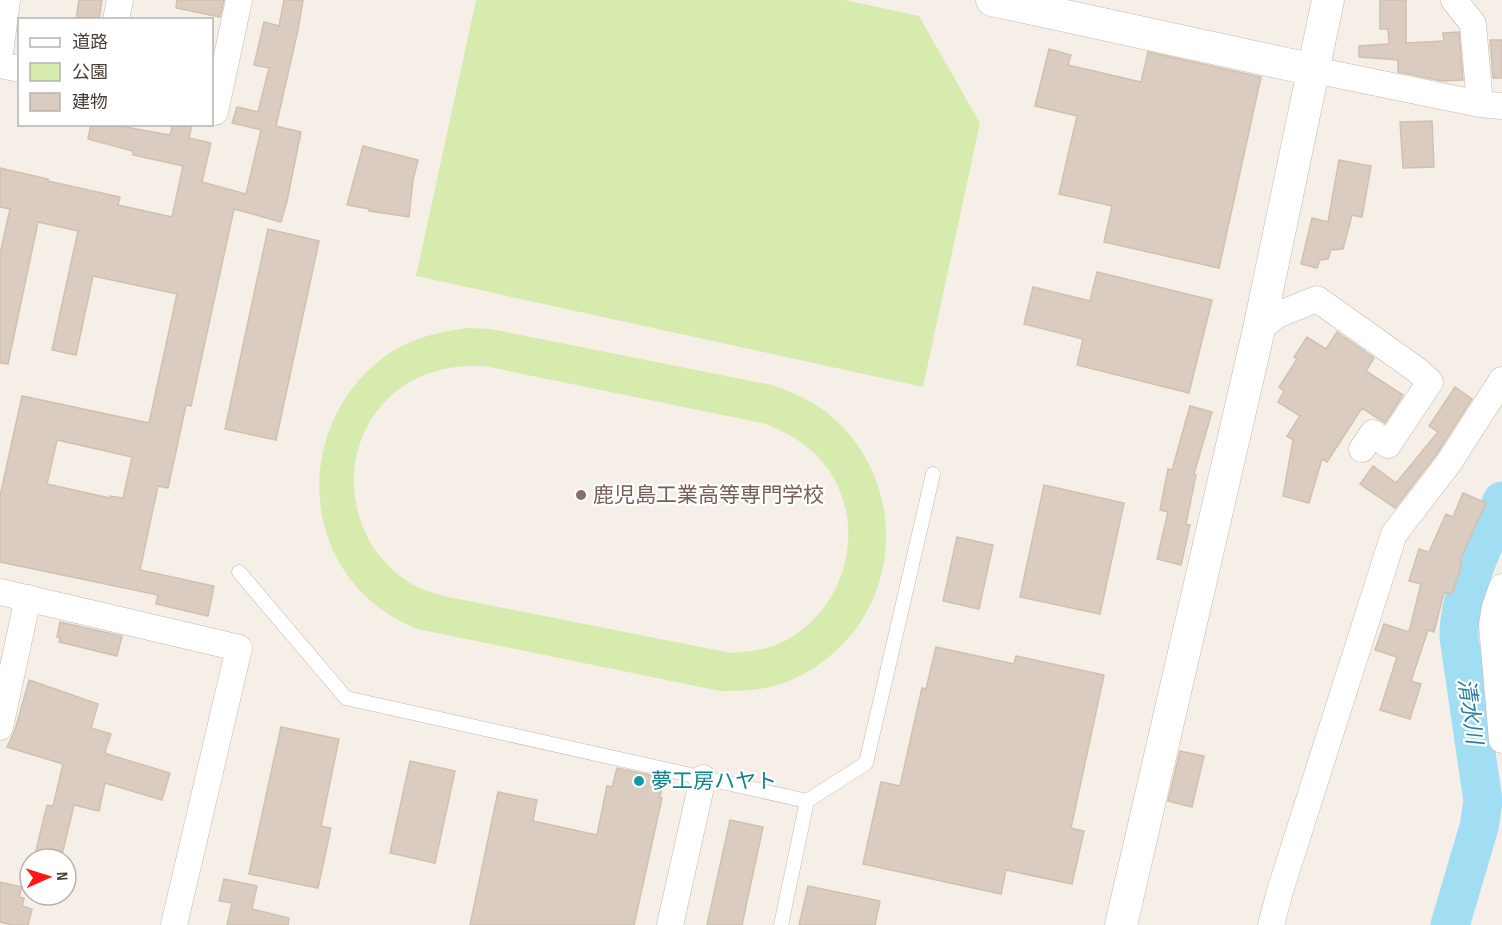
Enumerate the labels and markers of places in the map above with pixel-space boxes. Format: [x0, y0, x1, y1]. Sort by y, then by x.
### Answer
place label: 鹿児島工業高等専門学校 [593, 483, 824, 508]
marker: 鹿児島工業高等専門学校 [574, 488, 588, 502]
place label: 夢工房ハヤト [651, 769, 777, 794]
marker: 夢工房ハヤト [632, 774, 646, 788]

